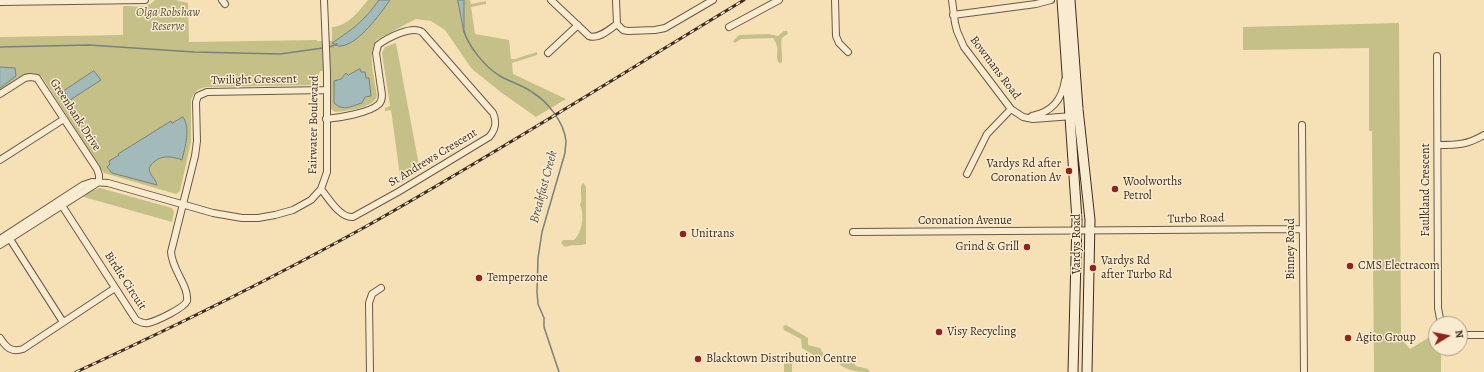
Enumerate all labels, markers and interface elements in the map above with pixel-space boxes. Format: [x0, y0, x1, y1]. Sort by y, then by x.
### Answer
park label: Olga Robshaw Reserve [136, 6, 200, 34]
street label: Bowmans Road [966, 33, 1024, 103]
street label: Twilight Crescent [211, 72, 297, 88]
street label: Fairwater Boulevard [306, 75, 322, 175]
street label: Greenbank Drive [46, 76, 104, 154]
street label: St Andrews Crescent [386, 126, 480, 190]
street label: Faulkland Crescent [1419, 143, 1433, 237]
water label: Breakfast Creek [527, 149, 561, 225]
place label: Vardys Rd after Coronation Av [986, 157, 1061, 185]
marker: Vardys Rd after Coronation Av [1064, 166, 1074, 176]
place label: Woolworths Petrol [1123, 175, 1182, 203]
marker: Woolworths Petrol [1110, 184, 1120, 194]
street label: Turbo Road [1168, 211, 1224, 227]
street label: Coronation Avenue [918, 214, 1012, 228]
street label: Vardys Road [1070, 214, 1084, 274]
street label: Binney Road [1284, 218, 1298, 280]
place label: Unitrans [691, 227, 734, 241]
marker: Unitrans [678, 229, 688, 239]
place label: Grind & Grill [955, 240, 1019, 254]
marker: Grind & Grill [1022, 242, 1032, 252]
street label: Birdie Circuit [101, 249, 149, 313]
place label: Vardys Rd after Turbo Rd [1101, 254, 1172, 282]
place label: CMS Electracom [1358, 259, 1440, 273]
marker: CMS Electracom [1345, 261, 1355, 271]
marker: Vardys Rd after Turbo Rd [1088, 263, 1098, 273]
place label: Temperzone [487, 271, 548, 285]
marker: Temperzone [474, 273, 484, 283]
north arrow [1428, 316, 1468, 356]
place label: Visy Recycling [947, 325, 1016, 339]
marker: Visy Recycling [934, 327, 944, 337]
text: N [1451, 329, 1467, 339]
place label: Agito Group [1356, 331, 1416, 345]
marker: Agito Group [1343, 333, 1353, 343]
place label: Blacktown Distribution Centre [706, 352, 856, 366]
marker: Blacktown Distribution Centre [693, 354, 703, 364]

